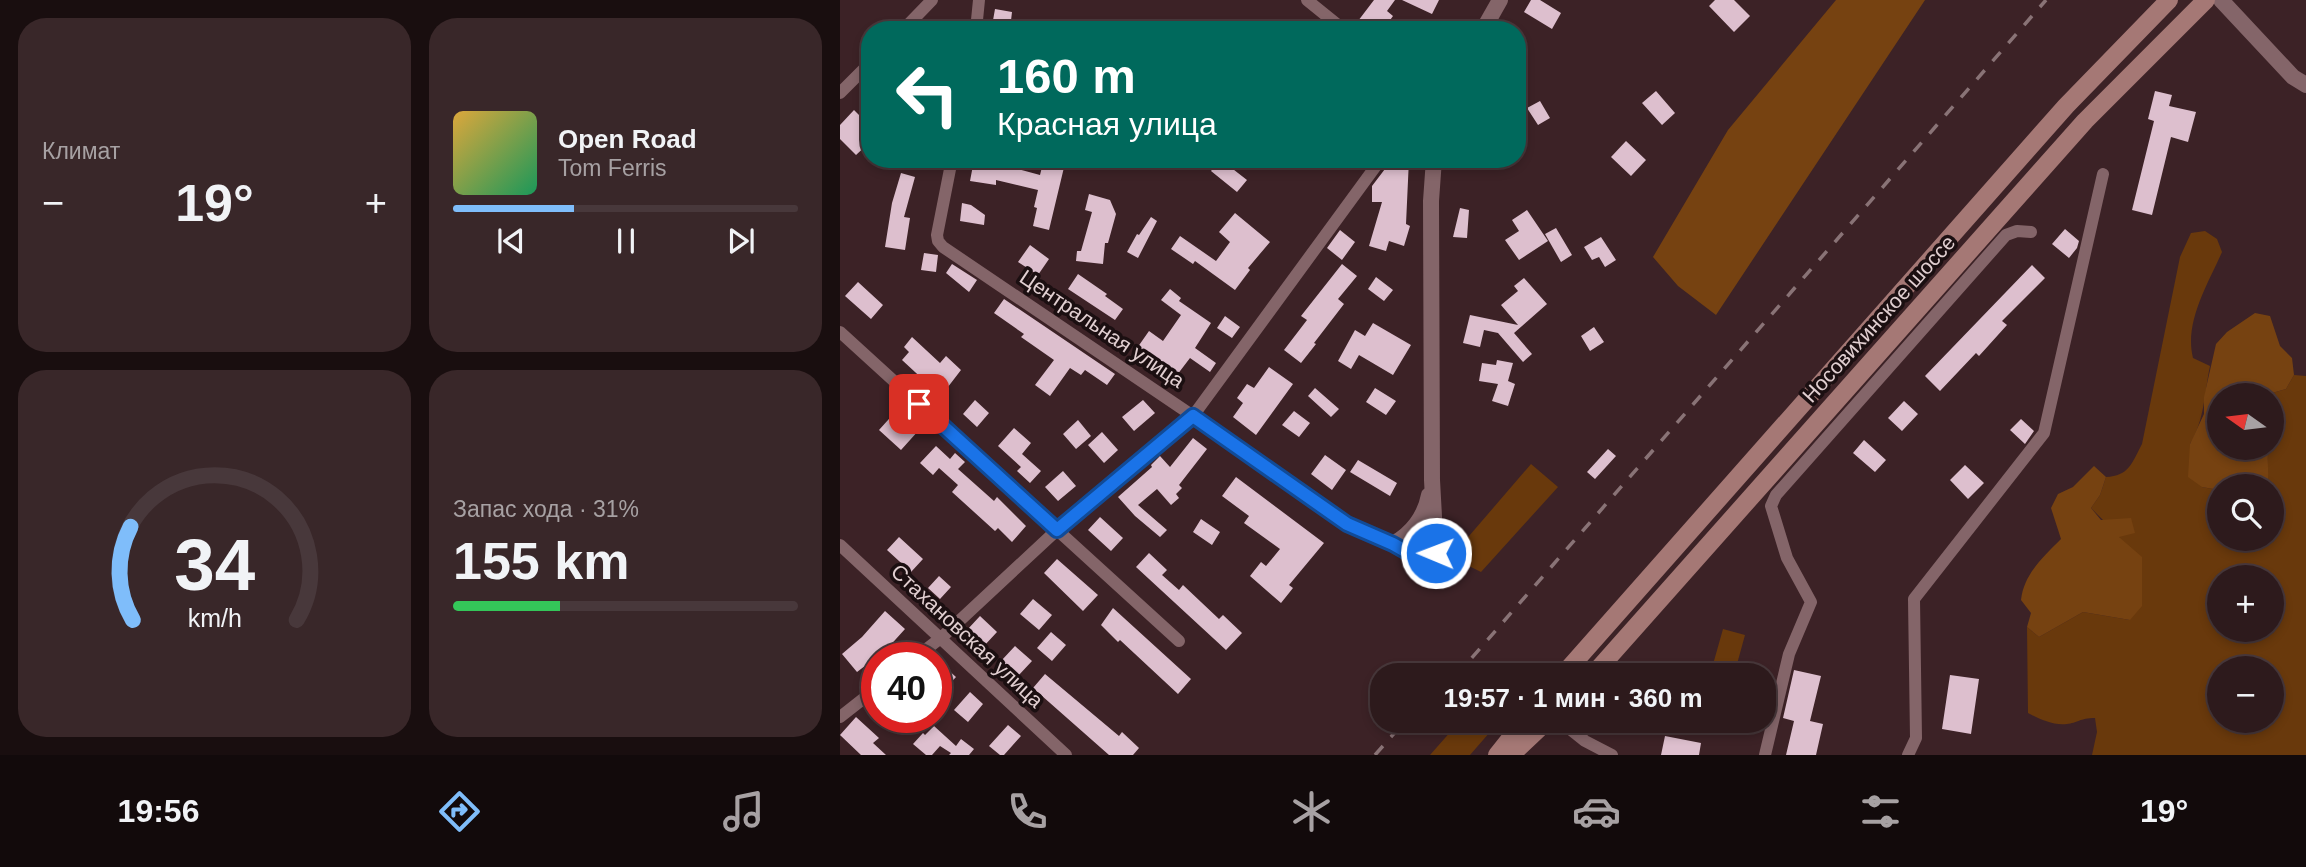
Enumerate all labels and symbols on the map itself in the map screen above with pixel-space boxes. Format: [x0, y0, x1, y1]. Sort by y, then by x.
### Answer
street label: Носовихинское шоссе [1798, 231, 1960, 407]
street label: Центральная улица [1016, 265, 1189, 392]
pin [889, 374, 949, 434]
north arrow [2207, 383, 2284, 460]
position arrow [1399, 516, 1473, 590]
street label: Стахановская улица [887, 559, 1048, 712]
speed limit sign: 40 [861, 642, 952, 733]

